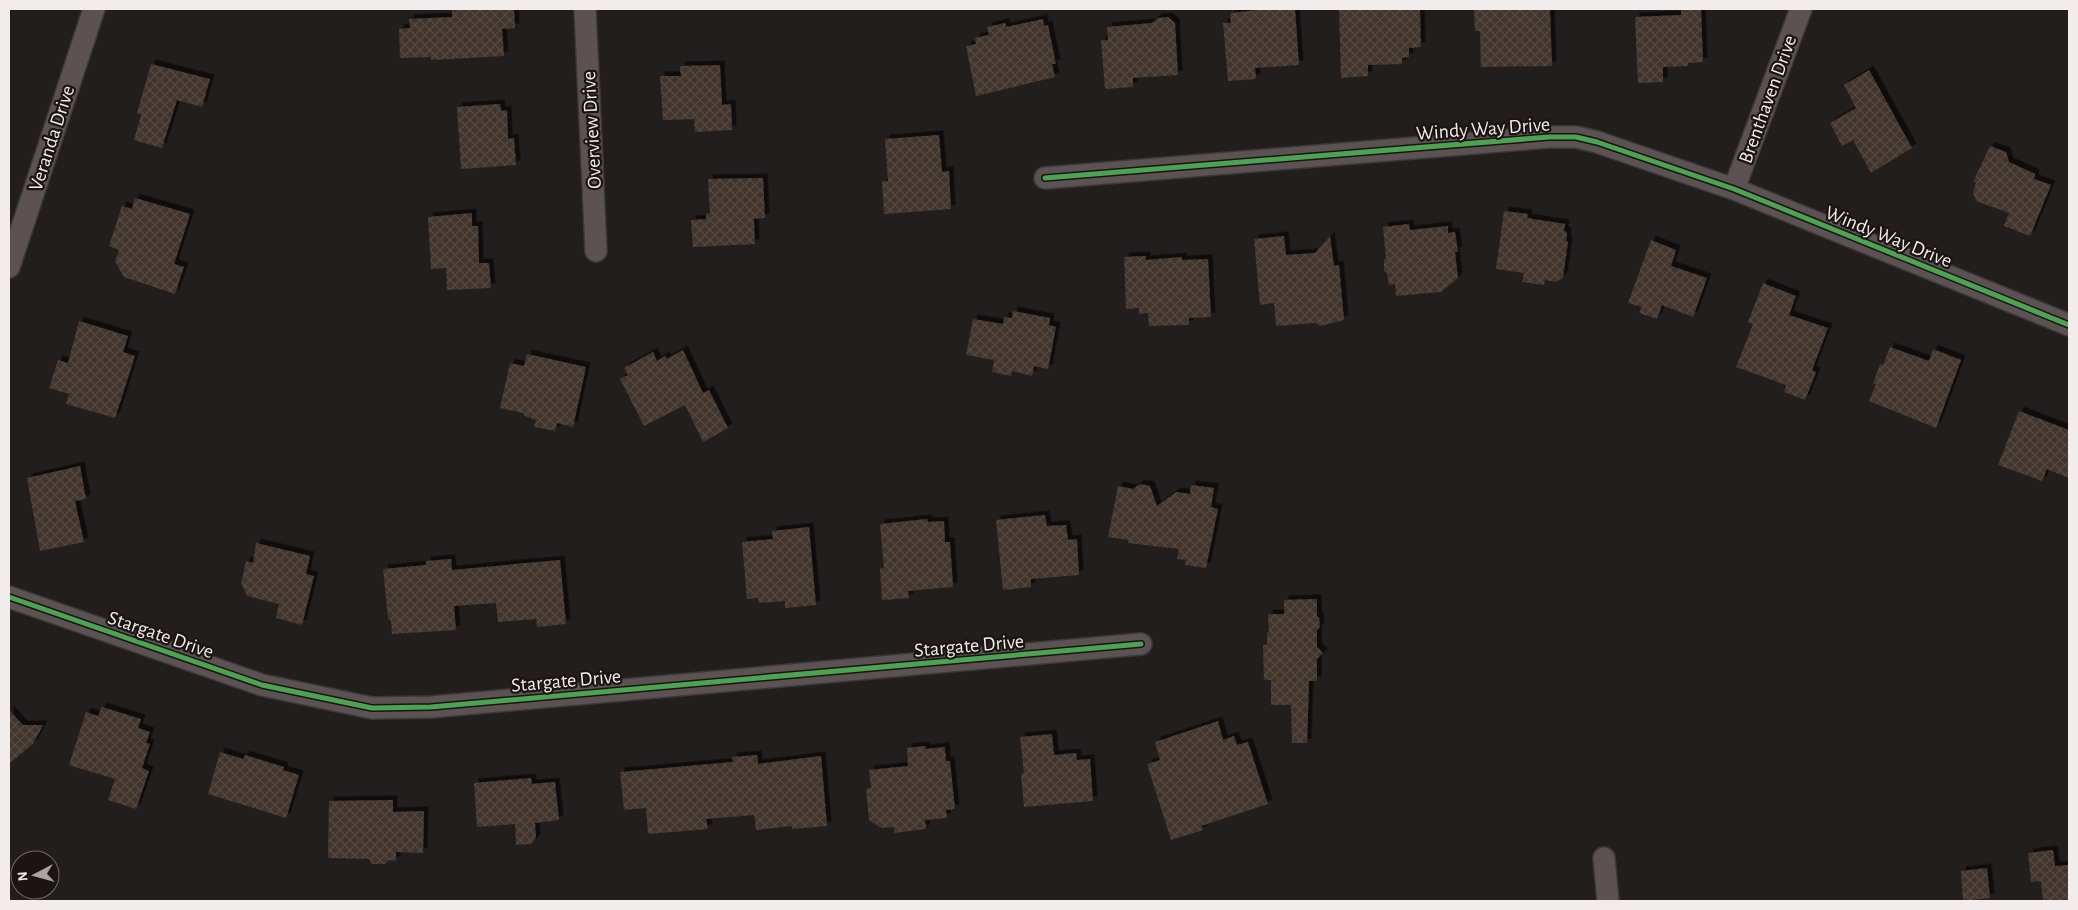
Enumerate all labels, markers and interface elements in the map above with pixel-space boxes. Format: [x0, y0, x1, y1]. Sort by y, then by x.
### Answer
street label: Brenthaven Drive [1735, 33, 1800, 166]
street label: Overview Drive [579, 71, 605, 189]
street label: Veranda Drive [25, 83, 78, 194]
street label: Windy Way Drive [1415, 114, 1551, 144]
street label: Windy Way Drive [1823, 202, 1955, 271]
street label: Stargate Drive [105, 608, 216, 662]
street label: Stargate Drive [913, 631, 1025, 661]
street label: Stargate Drive [510, 666, 622, 696]
north arrow [10, 850, 60, 900]
text: N [16, 871, 31, 882]

